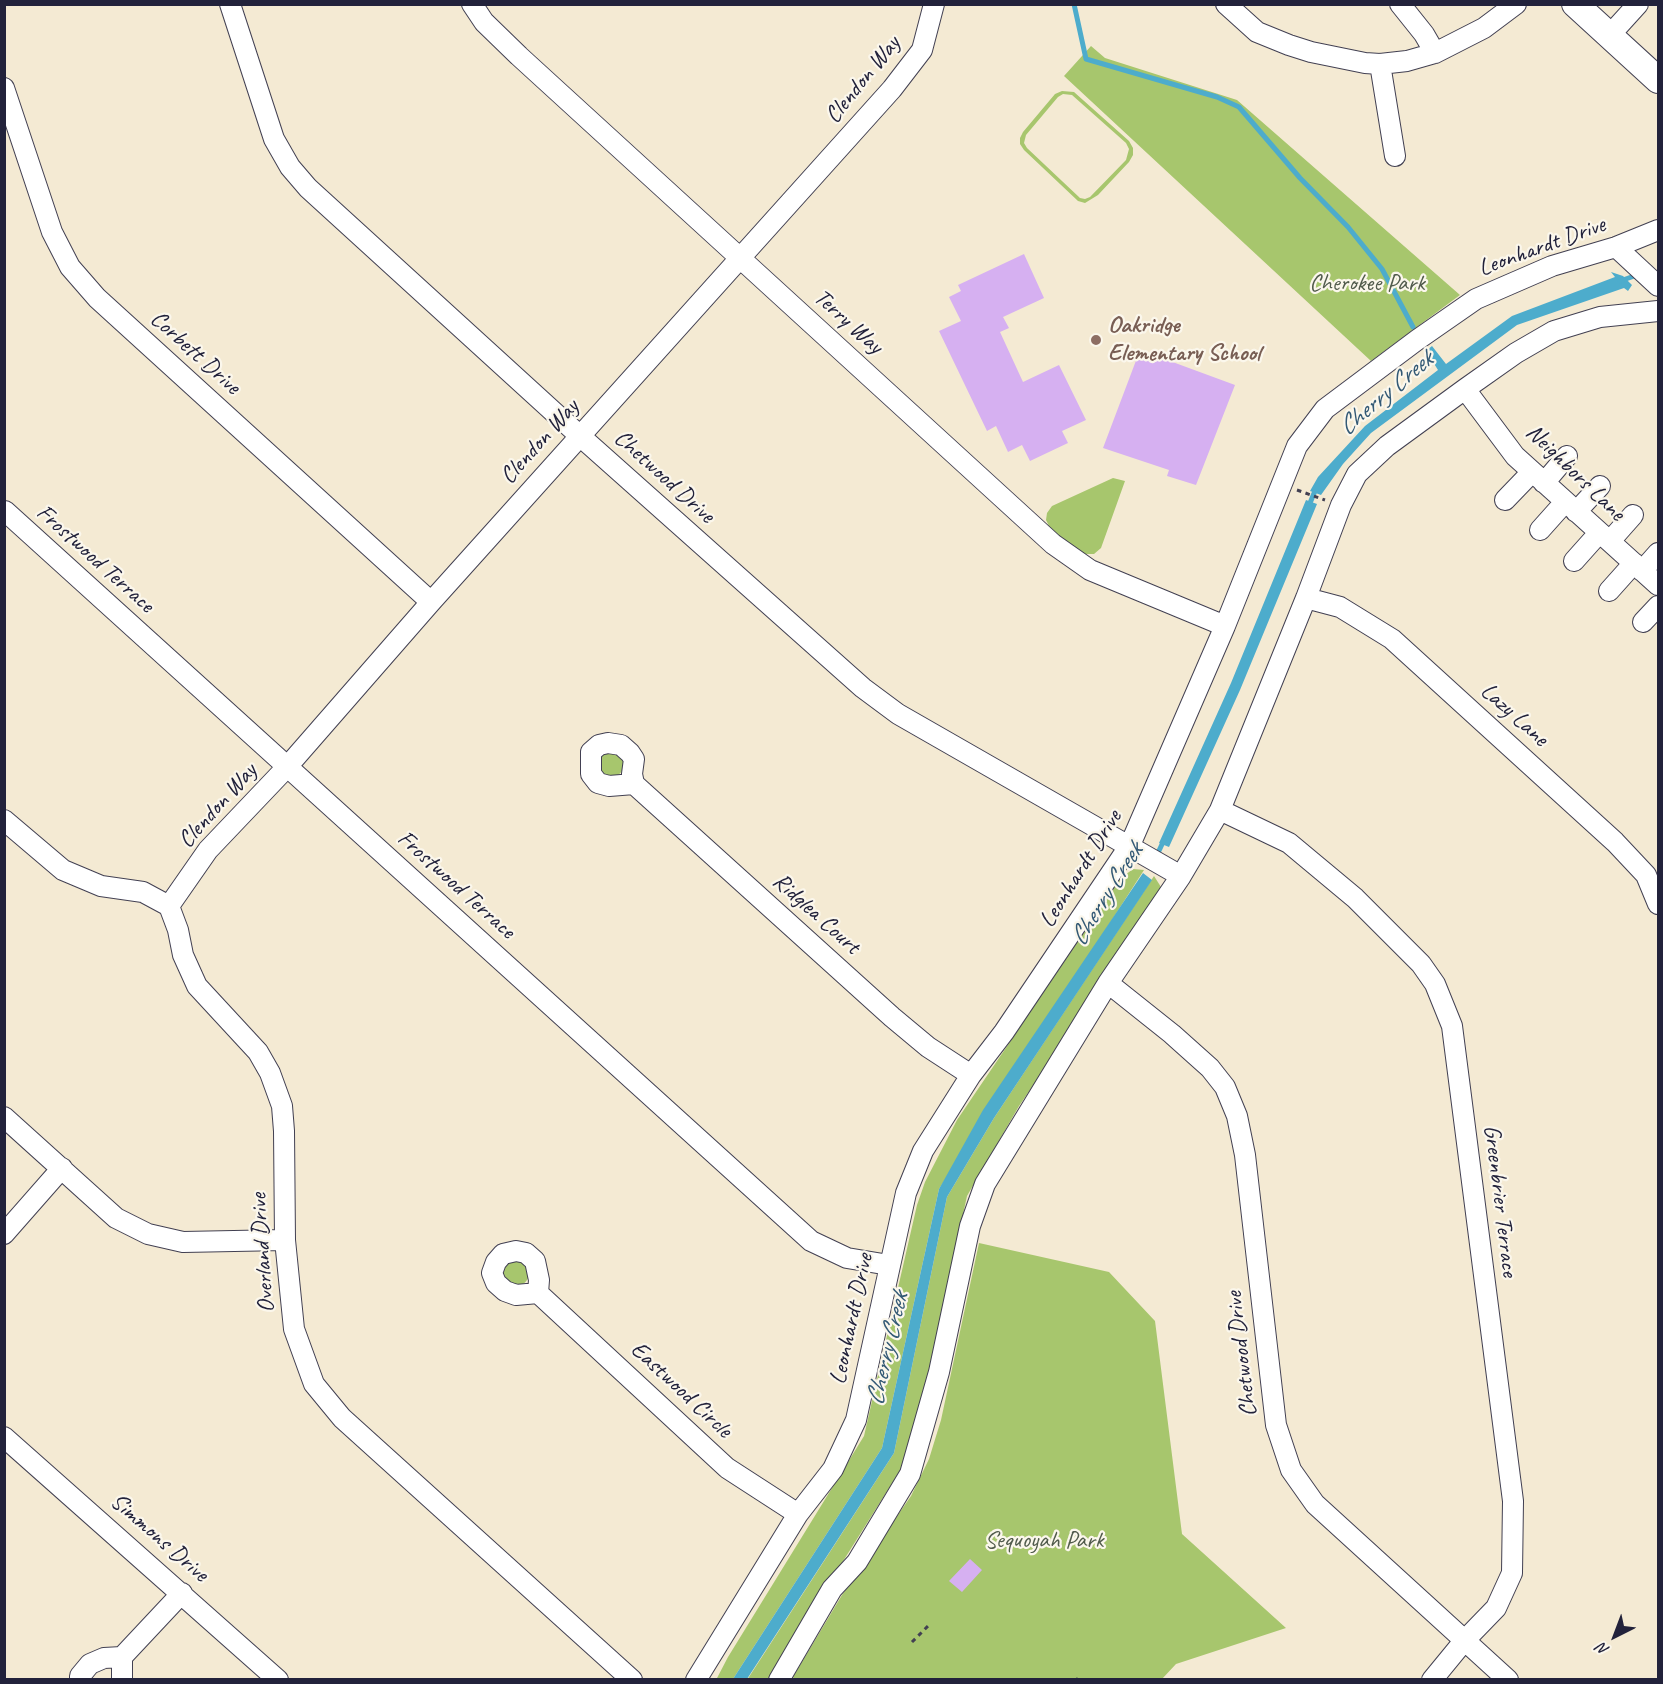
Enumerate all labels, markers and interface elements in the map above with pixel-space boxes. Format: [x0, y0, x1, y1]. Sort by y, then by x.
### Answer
street label: Clendon Way [819, 30, 907, 130]
street label: Leonhardt Drive [1475, 211, 1609, 283]
park label: Cherokee Park [1309, 270, 1425, 298]
street label: Terry Way [807, 283, 889, 361]
street label: Corbett Drive [144, 305, 246, 401]
place label: Oakridge Elementary School [1108, 312, 1260, 368]
marker: Oakridge Elementary School [1089, 333, 1103, 347]
water label: Cherry Creek [1332, 345, 1440, 443]
street label: Clendon Way [494, 394, 586, 490]
street label: Neighbors Lane [1519, 418, 1631, 528]
street label: Chetwood Drive [608, 424, 720, 530]
street label: Frostwood Terrace [30, 499, 160, 619]
street label: Lazy Lane [1474, 677, 1554, 753]
street label: Clendon Way [172, 758, 264, 854]
street label: Leonhardt Drive [1034, 805, 1128, 933]
street label: Frostwood Terrace [391, 825, 521, 945]
water label: Cherry Creek [1063, 838, 1151, 952]
street label: Ridglea Court [766, 867, 866, 961]
street label: Greenbrier Terrace [1476, 1123, 1524, 1279]
street label: Overland Drive [244, 1192, 282, 1314]
street label: Leonhardt Drive [824, 1251, 880, 1387]
water label: Cherry Creek [860, 1290, 916, 1408]
street label: Chetwood Drive [1220, 1290, 1264, 1418]
street label: Eastwood Circle [624, 1336, 738, 1444]
street label: Simmons Drive [104, 1487, 214, 1589]
park label: Sequoyah Park [985, 1527, 1103, 1555]
north arrow [1585, 1606, 1645, 1666]
text: N [1593, 1639, 1613, 1660]

